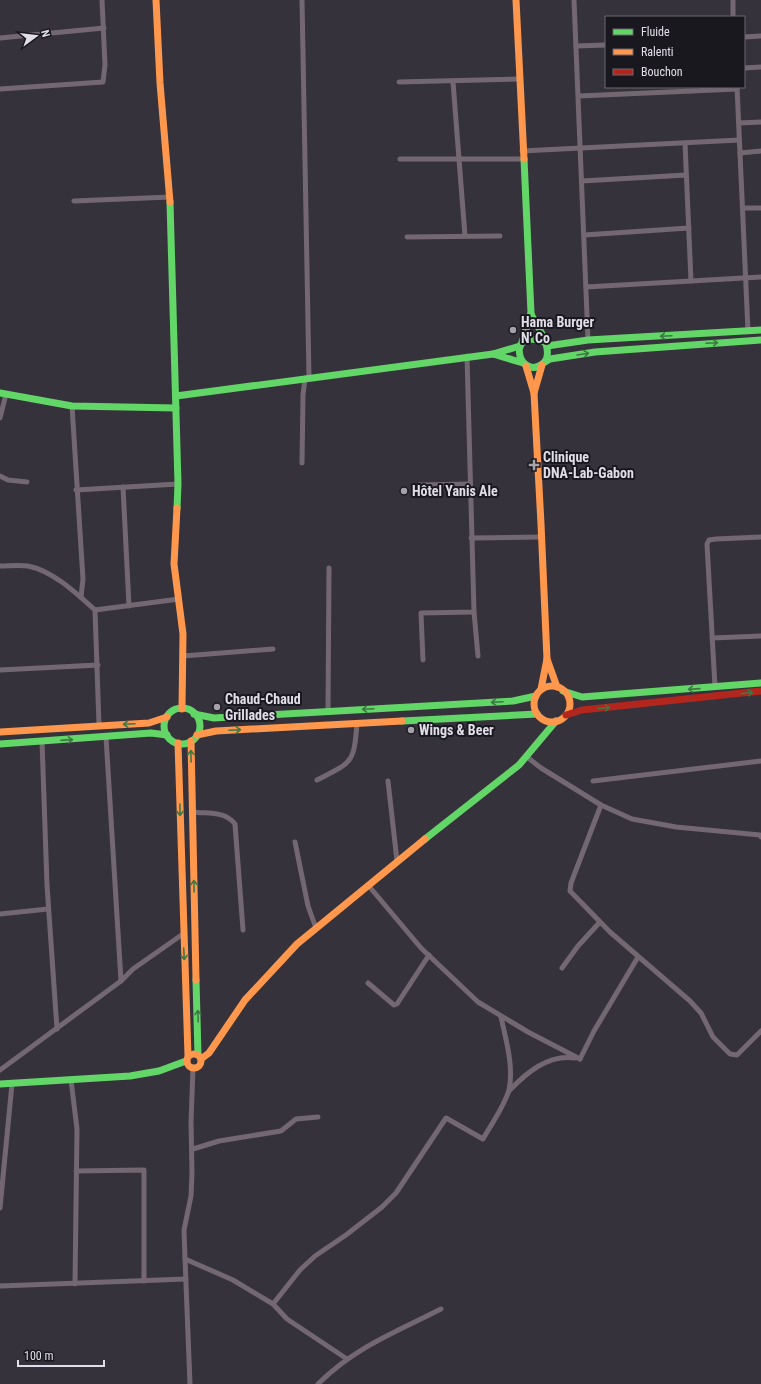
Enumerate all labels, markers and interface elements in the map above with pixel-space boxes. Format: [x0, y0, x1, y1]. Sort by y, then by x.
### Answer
north arrow [16, 16, 56, 56]
legend [605, 16, 745, 88]
text: Fluide [641, 25, 670, 39]
text: N [38, 29, 52, 39]
text: Ralenti [641, 45, 674, 59]
text: Bouchon [641, 65, 683, 79]
place label: Hama Burger N' Co [521, 314, 594, 346]
marker: Hama Burger N' Co [508, 325, 518, 335]
one-way arrow [660, 332, 673, 339]
one-way arrow [705, 340, 718, 347]
one-way arrow [576, 350, 589, 358]
place label: Clinique DNA-Lab-Gabon [543, 449, 634, 481]
marker: Clinique DNA-Lab-Gabon [528, 459, 540, 471]
place label: Hôtel Yanis Ale [412, 483, 498, 499]
marker: Hôtel Yanis Ale [399, 486, 409, 496]
one-way arrow [688, 685, 701, 692]
one-way arrow [740, 689, 753, 696]
place label: Chaud-Chaud Grillades [225, 691, 301, 723]
one-way arrow [491, 699, 504, 706]
marker: Chaud-Chaud Grillades [212, 702, 222, 712]
one-way arrow [597, 704, 610, 711]
one-way arrow [362, 706, 375, 713]
one-way arrow [123, 720, 136, 728]
place label: Wings & Beer [419, 722, 494, 738]
marker: Wings & Beer [406, 725, 416, 735]
one-way arrow [228, 726, 241, 734]
one-way arrow [60, 736, 73, 743]
one-way arrow [188, 750, 195, 763]
one-way arrow [176, 803, 183, 816]
one-way arrow [190, 880, 198, 893]
one-way arrow [180, 947, 187, 960]
one-way arrow [194, 1010, 202, 1023]
scale bar [18, 1342, 104, 1368]
text: 100 m [24, 1349, 54, 1363]

